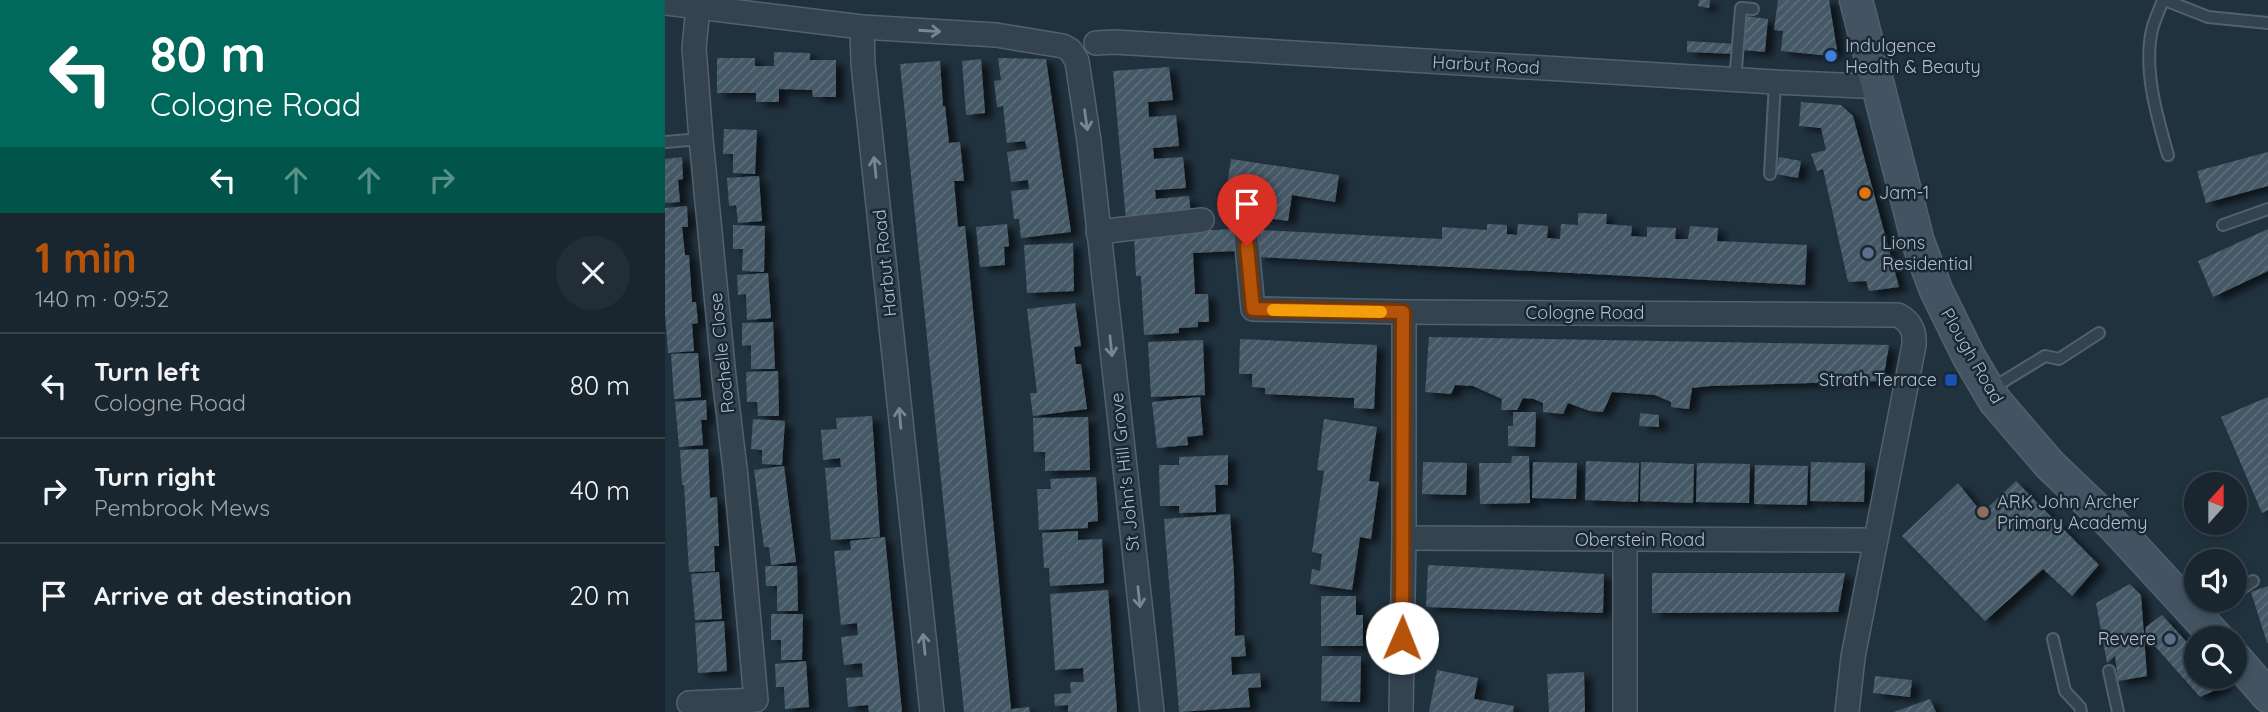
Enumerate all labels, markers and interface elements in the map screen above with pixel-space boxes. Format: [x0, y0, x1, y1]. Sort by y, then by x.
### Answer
text: 80 m [150, 23, 266, 84]
one-way arrow [919, 24, 942, 37]
icon: left [35, 28, 126, 119]
place label: Indulgence Health & Beauty [1845, 34, 1981, 78]
marker: Indulgence Health & Beauty [1823, 48, 1839, 64]
street label: Harbut Road [1432, 50, 1540, 79]
text: Cologne Road [150, 84, 361, 124]
one-way arrow [1080, 108, 1093, 131]
one-way arrow [868, 156, 881, 179]
icon: left [204, 161, 242, 199]
icon: ahead [277, 161, 315, 199]
icon: ahead [350, 161, 388, 199]
icon: right [423, 161, 461, 199]
pin [1217, 174, 1277, 246]
place label: Jam-1 [1879, 181, 1929, 204]
icon: arrive [1228, 185, 1266, 223]
marker: Jam-1 [1857, 185, 1873, 201]
street label: Harbut Road [867, 208, 902, 318]
text: 1 min [35, 231, 137, 284]
place label: Lions Residential [1882, 231, 1973, 275]
button: close [556, 236, 630, 310]
marker: Lions Residential [1860, 245, 1876, 261]
text: 140 m · 09:52 [35, 284, 169, 313]
street label: Rochelle Close [704, 292, 739, 414]
street label: Cologne Road [1526, 301, 1644, 324]
street label: Plough Road [1936, 304, 2009, 408]
one-way arrow [1105, 334, 1118, 357]
text: Turn left [94, 355, 201, 388]
icon: left [35, 367, 73, 405]
place label: Strath Terrace [1819, 368, 1937, 391]
text: 80 m [570, 369, 630, 402]
marker: Strath Terrace [1943, 372, 1959, 388]
text: Cologne Road [94, 388, 246, 417]
street label: St John's Hill Grove [1105, 392, 1144, 552]
one-way arrow [893, 407, 906, 430]
text: Turn right [94, 460, 216, 493]
icon: right [35, 472, 73, 510]
north arrow [2184, 472, 2247, 536]
map controls [2184, 472, 2247, 689]
text: 40 m [570, 474, 630, 507]
place label: ARK John Archer Primary Academy [1997, 490, 2147, 534]
text: Pembrook Mews [94, 493, 270, 522]
marker: ARK John Archer Primary Academy [1975, 504, 1991, 520]
street label: Oberstein Road [1575, 528, 1705, 551]
button: sound [2184, 549, 2247, 612]
icon: arrive [35, 577, 73, 615]
text: Arrive at destination [94, 579, 352, 612]
text: 20 m [569, 579, 630, 612]
one-way arrow [1132, 585, 1145, 608]
position arrow [1365, 601, 1439, 675]
button: search [2184, 626, 2247, 689]
place label: Revere [2098, 627, 2156, 650]
marker: Revere [2162, 631, 2178, 647]
one-way arrow [917, 633, 930, 656]

